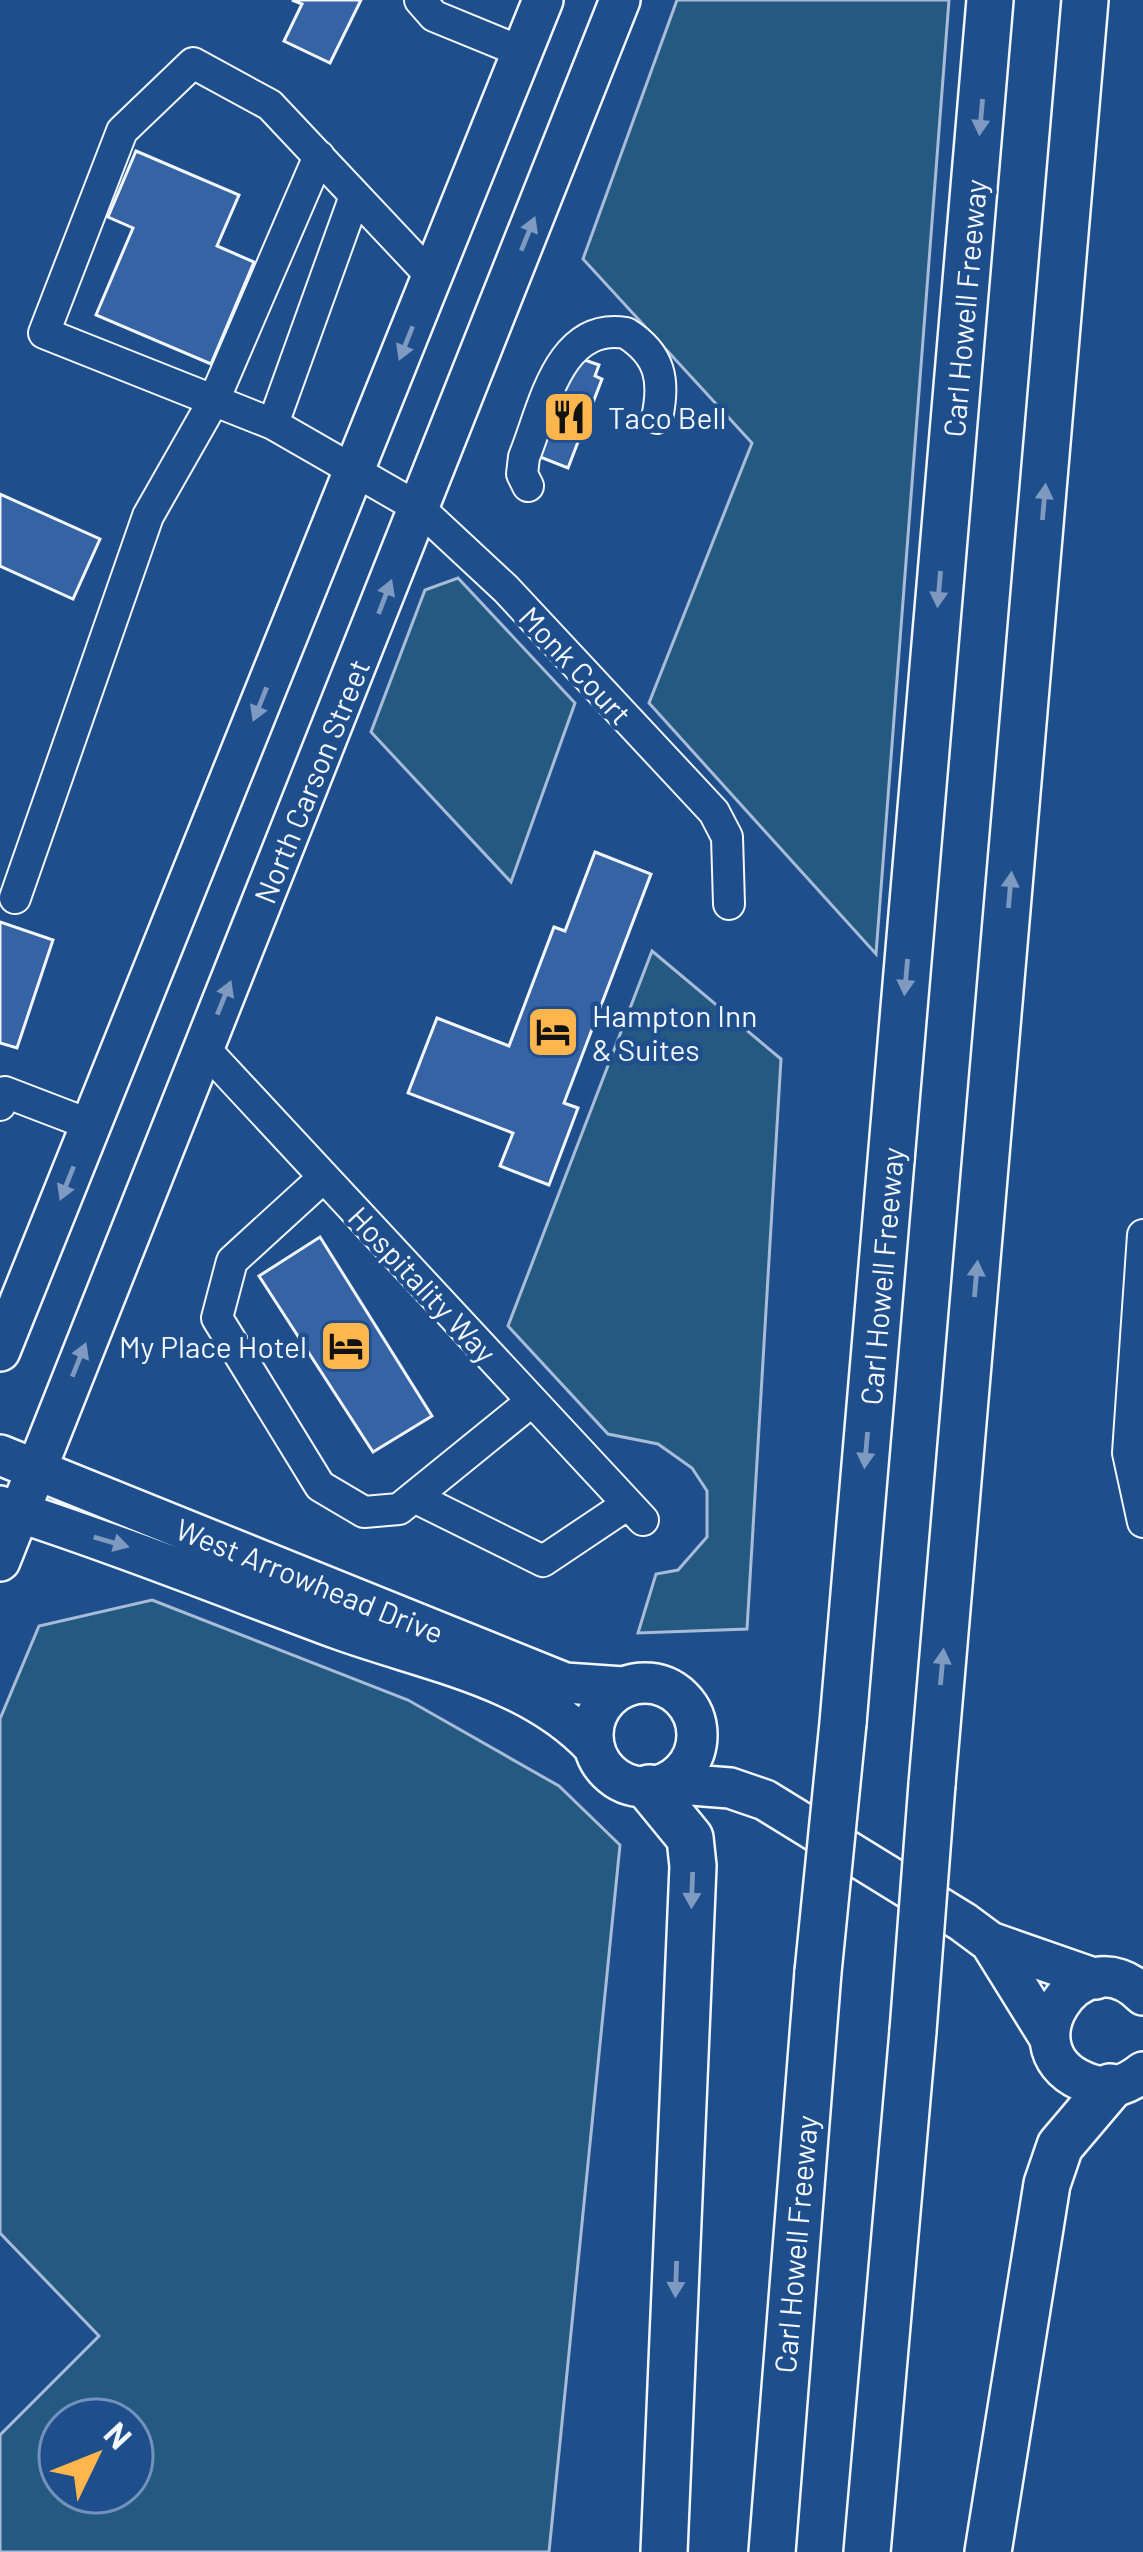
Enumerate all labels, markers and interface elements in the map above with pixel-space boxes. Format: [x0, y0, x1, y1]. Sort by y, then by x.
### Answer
one-way arrow [972, 99, 991, 136]
street label: Carl Howell Freeway [935, 177, 993, 438]
one-way arrow [519, 216, 538, 252]
one-way arrow [395, 325, 414, 361]
restaurant icon: Taco Bell [541, 389, 597, 445]
place label: Taco Bell [608, 399, 726, 435]
one-way arrow [1035, 483, 1054, 520]
one-way arrow [929, 571, 948, 608]
one-way arrow [376, 579, 395, 615]
street label: Monk Court [512, 599, 640, 731]
street label: North Carson Street [246, 654, 376, 908]
one-way arrow [250, 687, 269, 723]
one-way arrow [1001, 871, 1020, 908]
one-way arrow [896, 959, 915, 996]
one-way arrow [215, 980, 234, 1016]
place label: Hampton Inn & Suites [592, 997, 757, 1067]
hotel icon: Hampton Inn & Suites [525, 1004, 581, 1060]
street label: Carl Howell Freeway [852, 1145, 910, 1406]
one-way arrow [57, 1166, 76, 1202]
street label: Hospitality Way [342, 1199, 504, 1370]
one-way arrow [967, 1260, 986, 1297]
hotel icon: My Place Hotel [318, 1318, 374, 1374]
place label: My Place Hotel [119, 1328, 307, 1364]
one-way arrow [71, 1342, 90, 1378]
one-way arrow [857, 1432, 876, 1469]
street label: West Arrowhead Drive [171, 1510, 449, 1650]
one-way arrow [93, 1534, 130, 1552]
one-way arrow [933, 1648, 952, 1685]
one-way arrow [682, 1872, 701, 1910]
street label: Carl Howell Freeway [766, 2113, 824, 2374]
one-way arrow [666, 2261, 685, 2299]
north arrow [36, 2396, 156, 2516]
text: N [97, 2413, 141, 2457]

